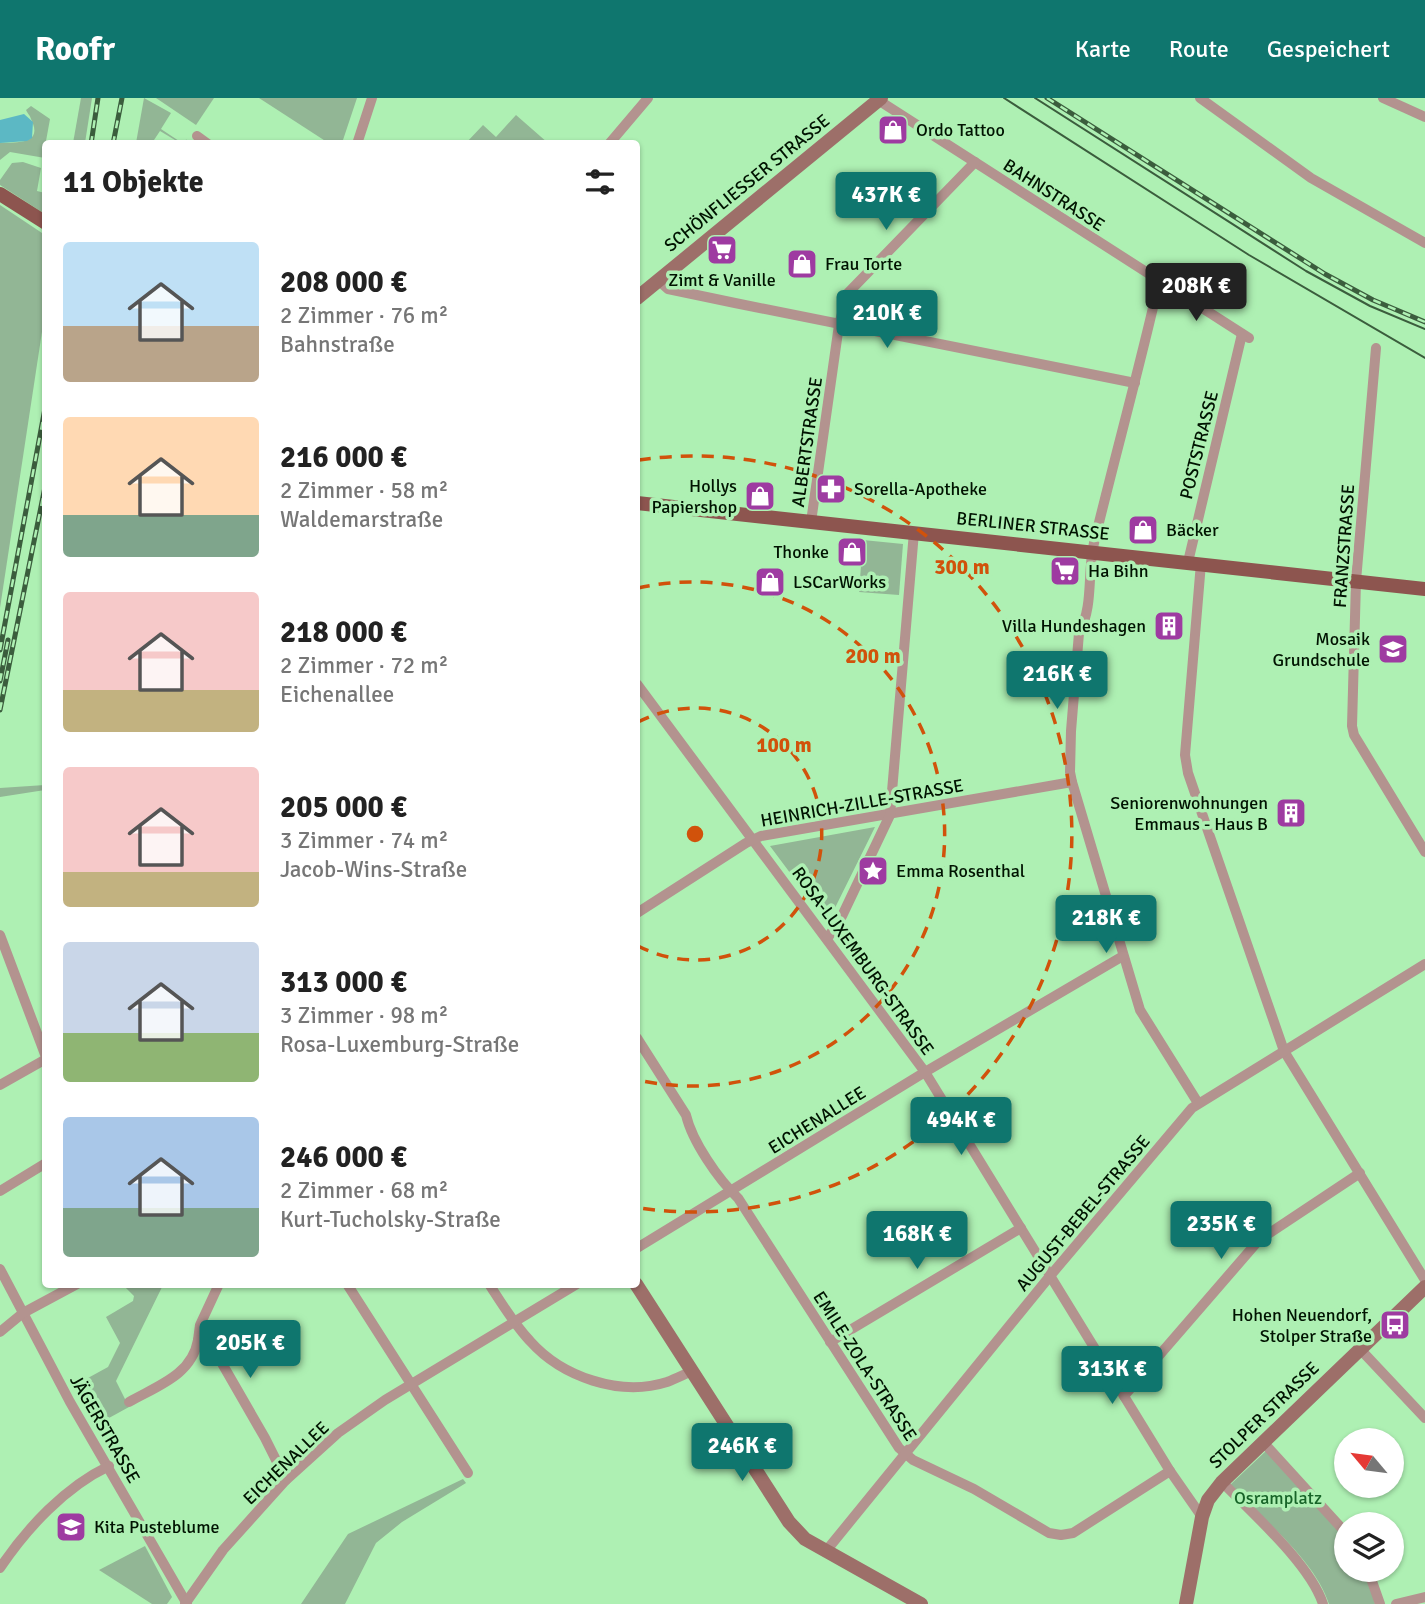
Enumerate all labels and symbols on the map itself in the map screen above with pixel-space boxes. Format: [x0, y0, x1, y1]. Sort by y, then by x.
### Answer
street label: SCHÖNFLIESSER STRASSE [660, 109, 834, 257]
shop icon: Ordo Tattoo [876, 113, 910, 147]
place label: Ordo Tattoo [916, 119, 1005, 141]
street label: BAHNSTRASSE [999, 154, 1109, 236]
pin: 437K € [829, 172, 943, 232]
supermarket icon: Zimt & Vanille [705, 233, 739, 267]
shop icon: Frau Torte [785, 247, 819, 281]
place label: Frau Torte [825, 253, 902, 275]
pin: 208K € [1139, 264, 1253, 323]
place label: Zimt & Vanille [668, 269, 776, 291]
pin: 210K € [830, 290, 944, 350]
street label: ALBERTSTRASSE [787, 376, 827, 508]
street label: POSTSTRASSE [1175, 389, 1223, 501]
pharmacy icon: Sorella-Apotheke [814, 472, 848, 506]
place label: Hollys Papiershop [651, 475, 737, 518]
place label: Sorella-Apotheke [854, 478, 987, 500]
shop icon: Hollys Papiershop [743, 479, 777, 513]
street label: FRANZSTRASSE [1329, 483, 1359, 609]
street label: BERLINER STRASSE [955, 507, 1111, 545]
shop icon: Bäcker [1126, 513, 1160, 547]
place label: Bäcker [1166, 519, 1219, 541]
shop icon: Thonke [835, 535, 869, 569]
place label: Thonke [773, 541, 829, 563]
text: 300 m [934, 554, 990, 580]
supermarket icon: Ha Bihn [1048, 554, 1082, 588]
place label: Ha Bihn [1088, 560, 1149, 582]
shop icon: LSCarWorks [753, 565, 787, 599]
place label: LSCarWorks [793, 571, 886, 593]
building icon: Villa Hundeshagen [1152, 609, 1186, 643]
place label: Villa Hundeshagen [1002, 615, 1146, 637]
place label: Mosaik Grundschule [1272, 628, 1370, 671]
school or university icon: Mosaik Grundschule [1376, 632, 1410, 666]
text: 200 m [845, 643, 901, 669]
pin: 216K € [1000, 652, 1114, 711]
text: 100 m [756, 732, 812, 758]
street label: HEINRICH-ZILLE-STRASSE [759, 774, 965, 832]
place label: Seniorenwohnungen Emmaus - Haus B [1110, 792, 1268, 835]
building icon: Seniorenwohnungen Emmaus - Haus B [1274, 796, 1308, 830]
centre of rings [683, 822, 707, 846]
place icon: Emma Rosenthal [856, 854, 890, 888]
place label: Emma Rosenthal [896, 860, 1025, 882]
street label: ROSA-LUXEMBURG-STRASSE [787, 863, 939, 1059]
pin: 218K € [1049, 896, 1163, 955]
street label: EICHENALLEE [764, 1081, 870, 1159]
pin: 494K € [904, 1098, 1018, 1157]
street label: AUGUST-BEBEL-STRASSE [1011, 1131, 1155, 1295]
pin: 235K € [1164, 1202, 1278, 1261]
pin: 168K € [860, 1212, 974, 1271]
street label: EMILE-ZOLA-STRASSE [808, 1287, 922, 1445]
place label: Hohen Neuendorf, Stolper Straße [1232, 1304, 1372, 1347]
bus stop icon: Hohen Neuendorf, Stolper Straße [1378, 1308, 1412, 1342]
pin: 205K € [193, 1320, 307, 1380]
pin: 313K € [1055, 1346, 1169, 1406]
street label: STOLPER STRASSE [1204, 1357, 1324, 1473]
street label: JÄGERSTRASSE [65, 1371, 145, 1487]
street label: EICHENALLEE [239, 1417, 333, 1509]
pin: 246K € [685, 1424, 799, 1483]
north arrow [1334, 1428, 1404, 1498]
park label: Osramplatz [1234, 1487, 1322, 1509]
school or university icon: Kita Pusteblume [54, 1510, 88, 1544]
place label: Kita Pusteblume [94, 1516, 220, 1538]

